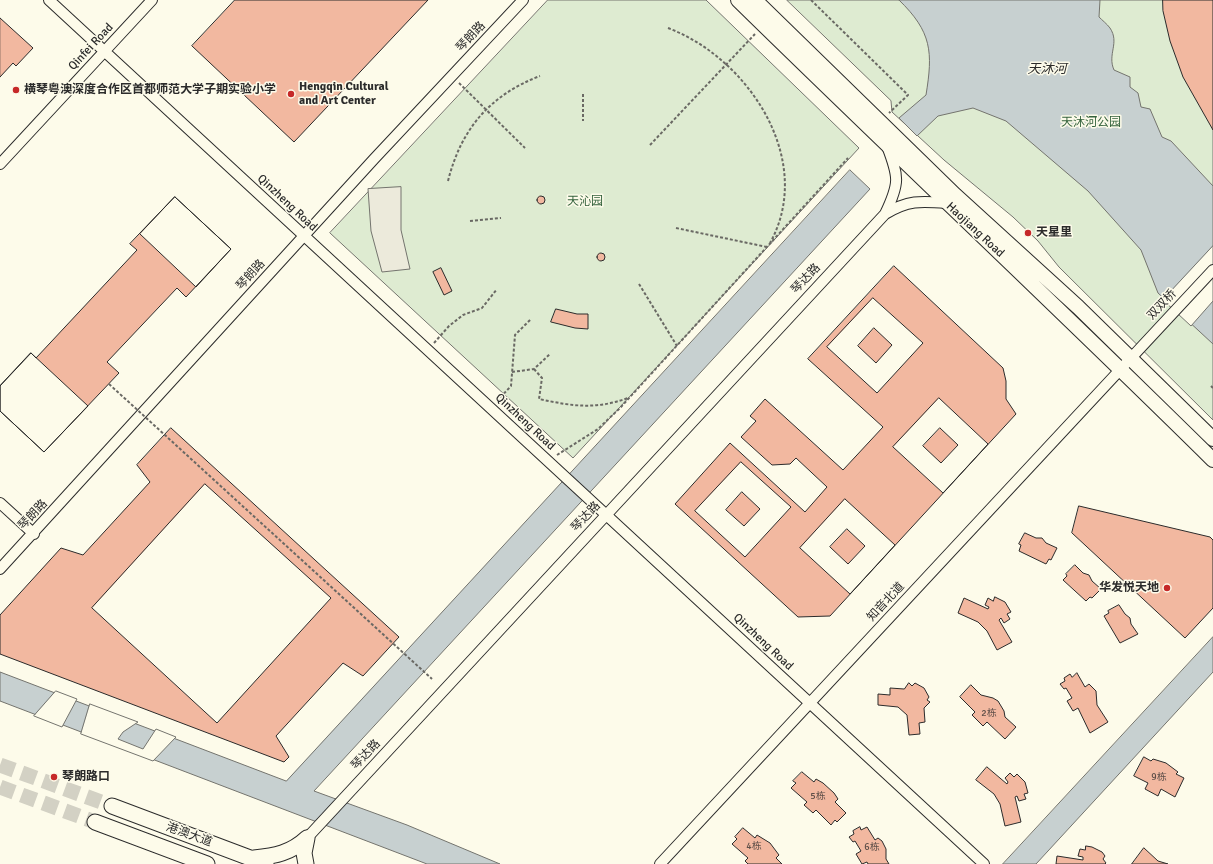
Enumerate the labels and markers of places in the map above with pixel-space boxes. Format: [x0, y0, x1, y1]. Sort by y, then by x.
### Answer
place label: Hengqin Cultural and Art Center [299, 80, 389, 108]
place label: 横琴粤澳深度合作区首都师范大学子期实验小学 [24, 83, 276, 97]
marker: 横琴粤澳深度合作区首都师范大学子期实验小学 [11, 85, 21, 95]
marker: Hengqin Cultural and Art Center [286, 89, 296, 99]
place label: 天星里 [1036, 226, 1072, 240]
marker: 天星里 [1023, 228, 1033, 238]
place label: 华发悦天地 [1099, 581, 1159, 595]
marker: 华发悦天地 [1162, 583, 1172, 593]
place label: 琴朗路口 [62, 770, 110, 784]
marker: 琴朗路口 [49, 772, 59, 782]

